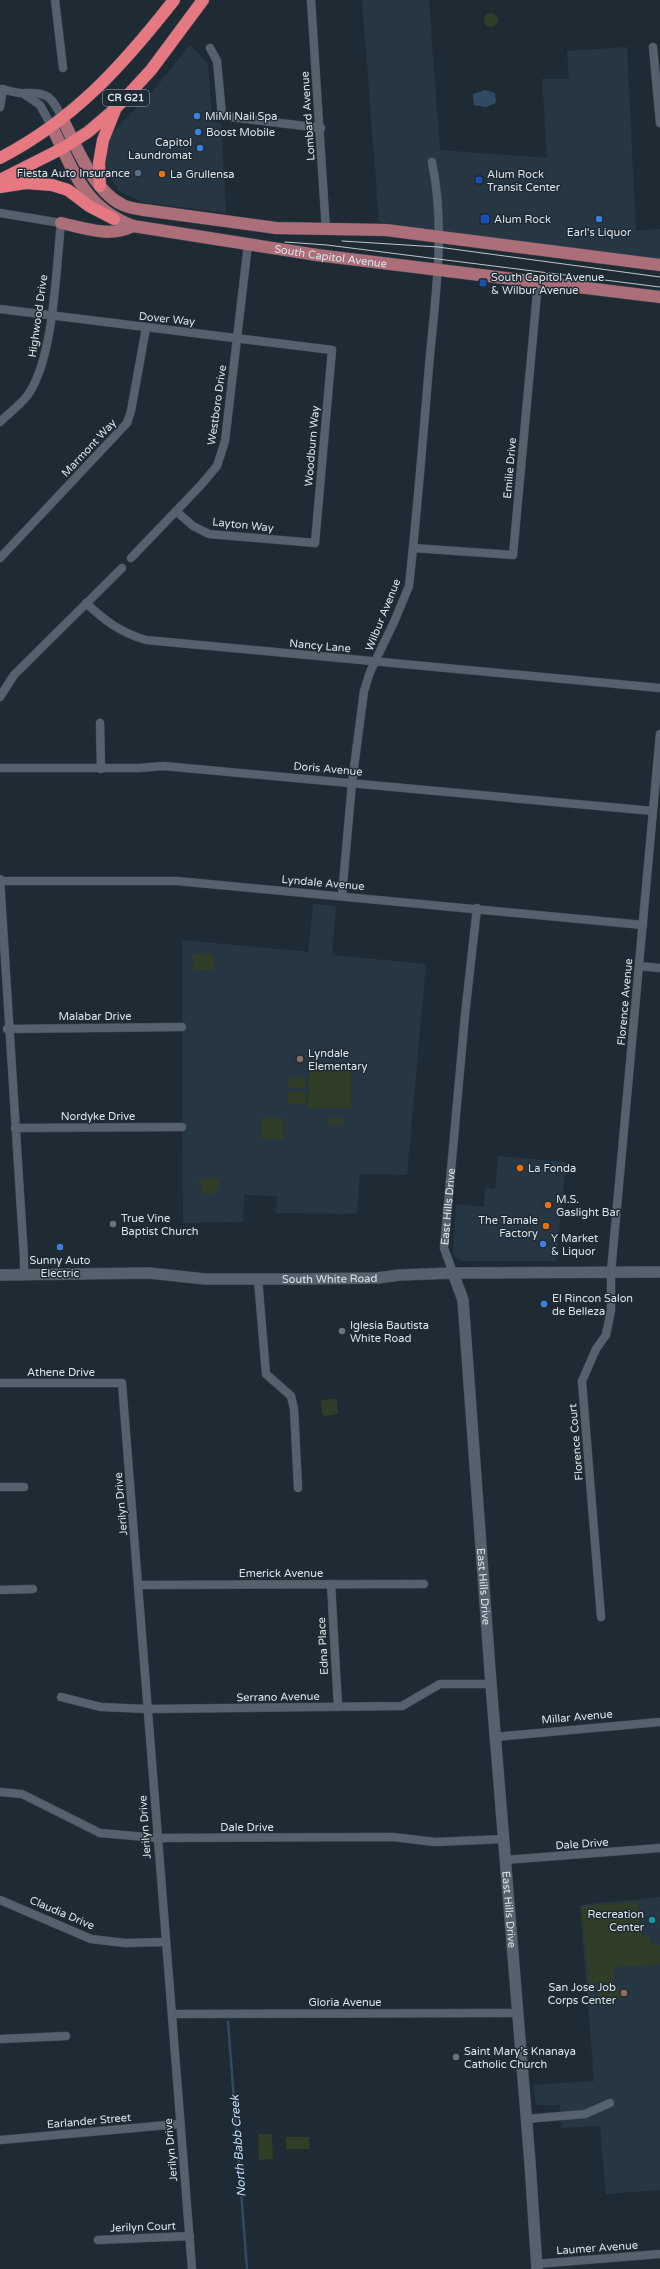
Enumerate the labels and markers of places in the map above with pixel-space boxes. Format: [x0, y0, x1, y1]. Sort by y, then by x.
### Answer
place label: MiMi Nail Spa [205, 110, 277, 123]
marker: MiMi Nail Spa [192, 111, 202, 121]
place label: Boost Mobile [206, 126, 275, 139]
marker: Boost Mobile [193, 127, 203, 137]
place label: Capitol Laundromat [128, 136, 192, 162]
marker: Capitol Laundromat [195, 143, 205, 153]
place label: Fiesta Auto Insurance [17, 167, 130, 180]
marker: Fiesta Auto Insurance [133, 168, 143, 178]
place label: La Grullensa [170, 168, 234, 181]
place label: Alum Rock Transit Center [487, 168, 561, 194]
marker: La Grullensa [157, 169, 167, 179]
marker: Alum Rock Transit Center [474, 175, 484, 185]
marker: Alum Rock [479, 213, 491, 225]
place label: Alum Rock [494, 213, 551, 226]
marker: Earl's Liquor [594, 214, 604, 224]
place label: Earl's Liquor [567, 226, 632, 239]
place label: South Capitol Avenue & Wilbur Avenue [491, 271, 604, 297]
marker: South Capitol Avenue & Wilbur Avenue [478, 278, 488, 288]
place label: Lyndale Elementary [308, 1047, 367, 1073]
marker: Lyndale Elementary [295, 1054, 305, 1064]
place label: La Fonda [528, 1162, 576, 1175]
marker: La Fonda [515, 1163, 525, 1173]
place label: M.S. Gaslight Bar [556, 1193, 621, 1219]
marker: M.S. Gaslight Bar [543, 1200, 553, 1210]
place label: True Vine Baptist Church [121, 1212, 199, 1238]
place label: The Tamale Factory [478, 1214, 538, 1240]
marker: True Vine Baptist Church [108, 1219, 118, 1229]
marker: The Tamale Factory [541, 1221, 551, 1231]
place label: Y Market & Liquor [551, 1232, 598, 1258]
marker: Y Market & Liquor [538, 1239, 548, 1249]
marker: Sunny Auto Electric [55, 1242, 65, 1252]
place label: Sunny Auto Electric [29, 1254, 91, 1280]
place label: El Rincon Salon de Belleza [552, 1292, 633, 1318]
marker: El Rincon Salon de Belleza [539, 1299, 549, 1309]
place label: Iglesia Bautista White Road [350, 1319, 429, 1345]
marker: Iglesia Bautista White Road [337, 1326, 347, 1336]
place label: Recreation Center [587, 1908, 645, 1934]
marker: Recreation Center [647, 1915, 657, 1925]
place label: San Jose Job Corps Center [548, 1981, 617, 2007]
marker: San Jose Job Corps Center [619, 1988, 629, 1998]
place label: Saint Mary’s Knanaya Catholic Church [464, 2045, 576, 2071]
marker: Saint Mary’s Knanaya Catholic Church [451, 2052, 461, 2062]

